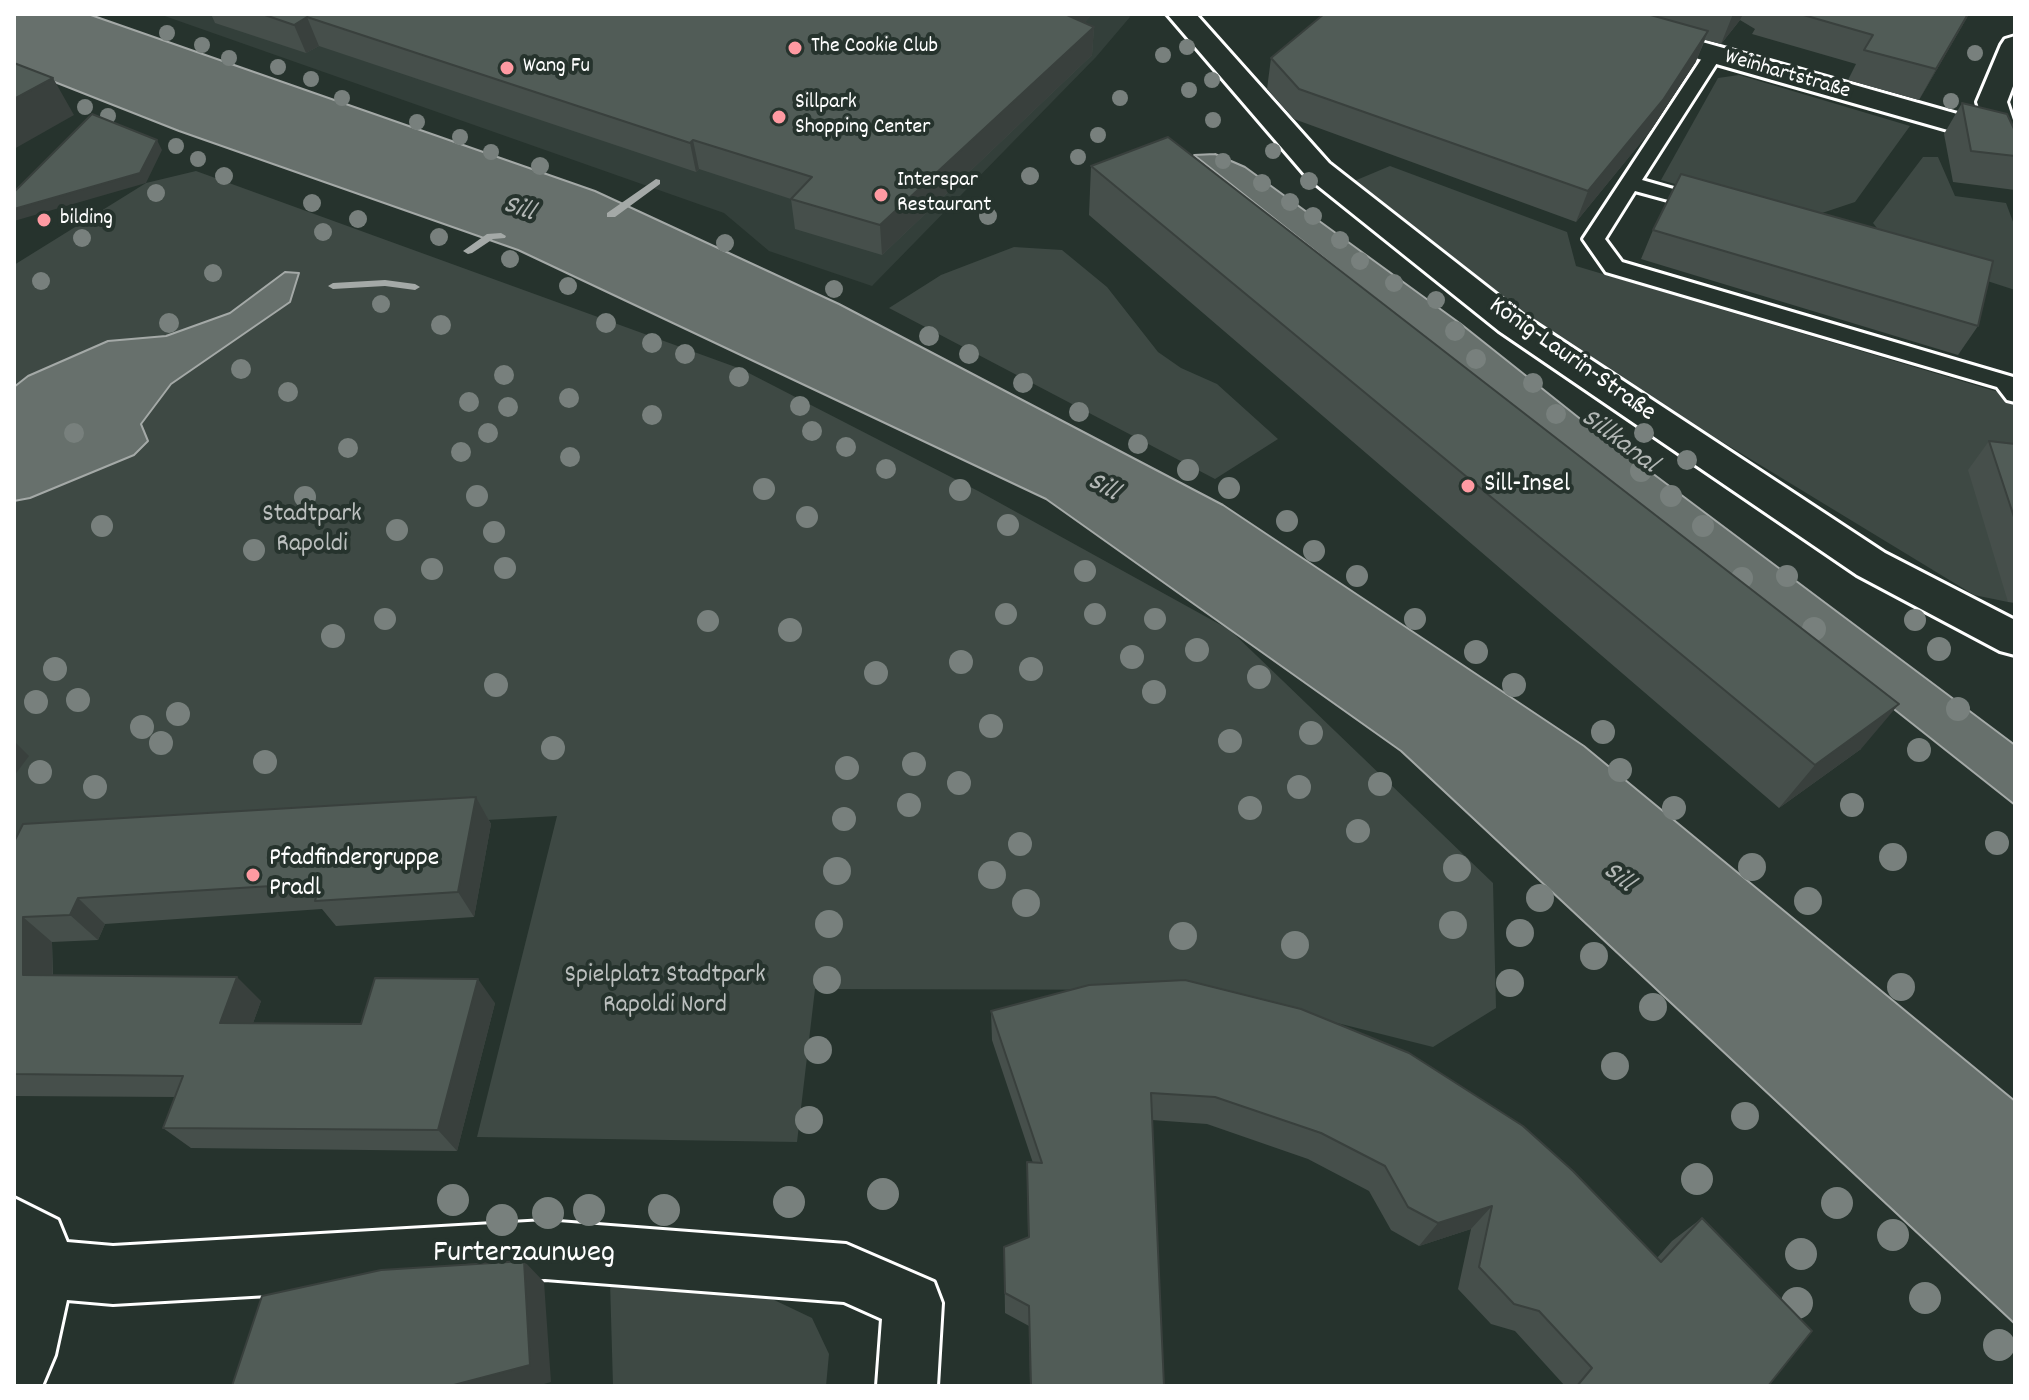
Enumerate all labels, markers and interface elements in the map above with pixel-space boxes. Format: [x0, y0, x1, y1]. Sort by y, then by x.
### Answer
place label: The Cookie Club [811, 35, 938, 61]
marker: The Cookie Club [786, 39, 804, 57]
street label: Weinhartstraße [1721, 46, 1853, 106]
place label: Wang Fu [523, 55, 590, 81]
marker: Wang Fu [498, 59, 516, 77]
place label: Sillpark Shopping Center [795, 91, 930, 142]
marker: Sillpark Shopping Center [770, 108, 788, 126]
place label: Interspar Restaurant [897, 169, 991, 220]
marker: Interspar Restaurant [872, 186, 890, 204]
water label: Sill [498, 190, 538, 232]
place label: bilding [60, 207, 113, 233]
marker: bilding [35, 211, 53, 229]
street label: König-Laurin-Straße [1482, 292, 1660, 430]
water label: Sillkanal [1573, 403, 1663, 483]
water label: Sill [1080, 467, 1124, 511]
place label: Sill-Insel [1484, 470, 1570, 502]
marker: Sill-Insel [1459, 477, 1477, 495]
park label: Stadtpark Rapoldi [262, 500, 362, 562]
place label: Pfadfindergruppe Pradl [269, 844, 439, 906]
water label: Sill [1594, 856, 1640, 902]
marker: Pfadfindergruppe Pradl [244, 866, 262, 884]
park label: Spielplatz Stadtpark Rapoldi Nord [564, 961, 766, 1022]
street label: Furterzaunweg [433, 1237, 615, 1275]

